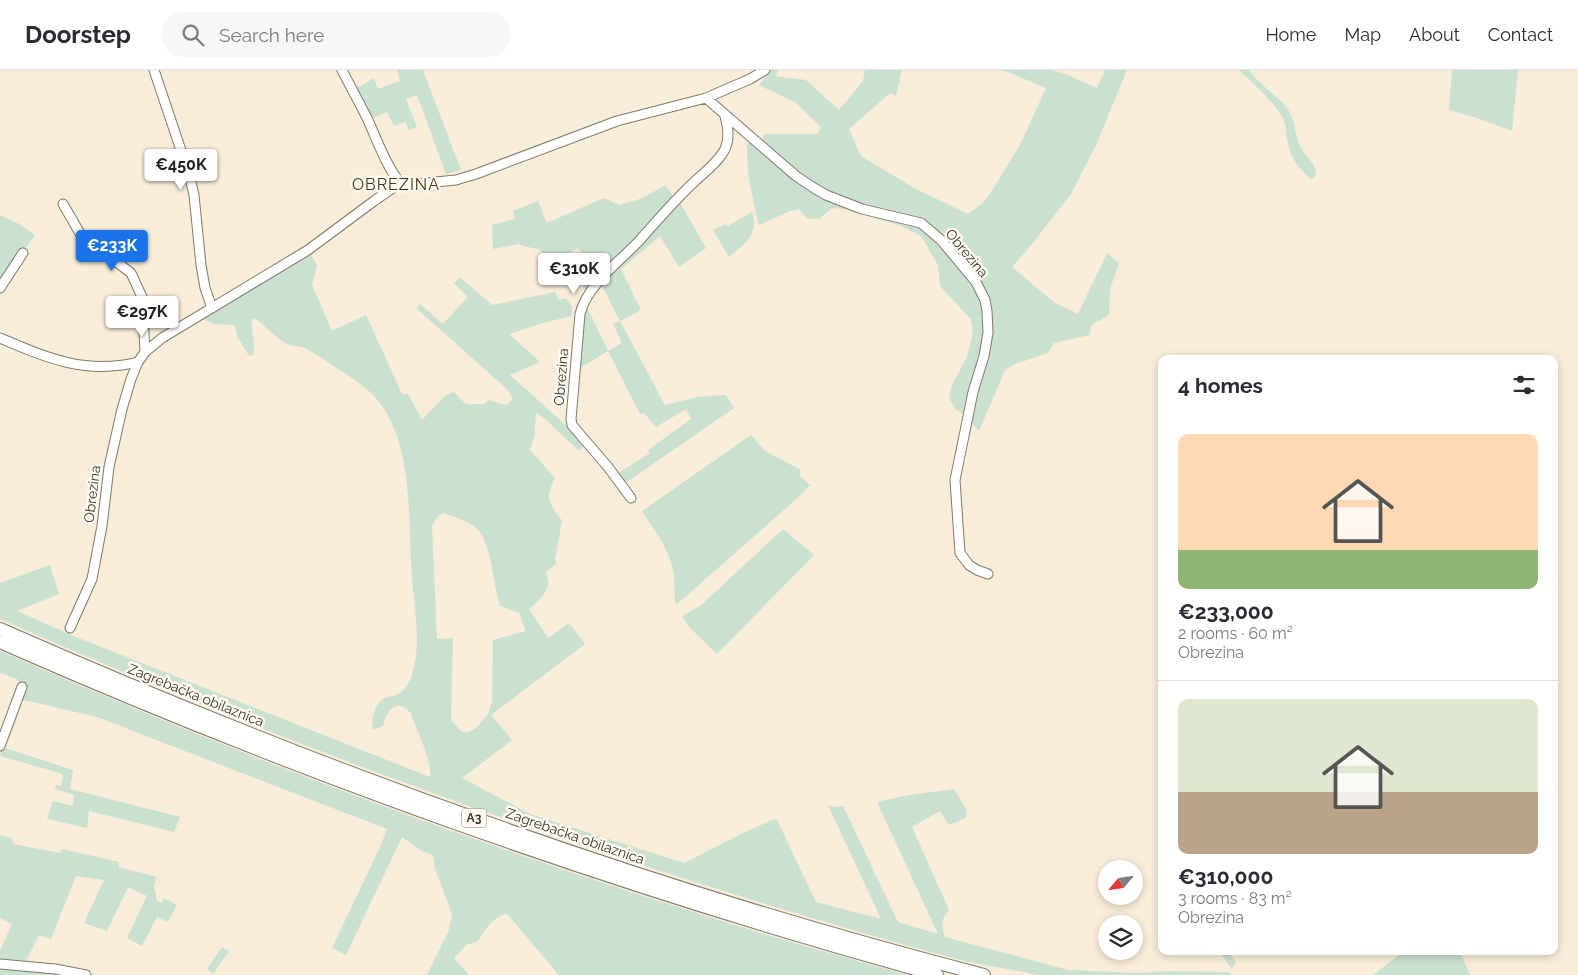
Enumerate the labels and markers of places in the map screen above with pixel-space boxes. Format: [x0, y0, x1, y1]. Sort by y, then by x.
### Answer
pin: €450K [146, 148, 216, 191]
pin: €233K [77, 230, 147, 272]
pin: €310K [539, 252, 609, 295]
pin: €297K [107, 296, 177, 338]

